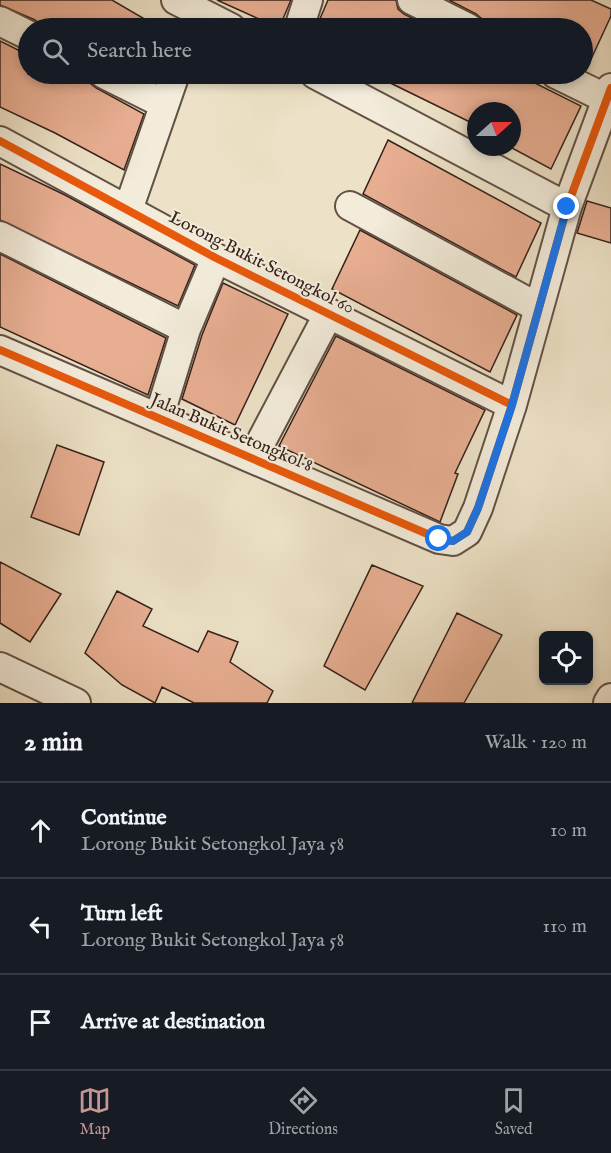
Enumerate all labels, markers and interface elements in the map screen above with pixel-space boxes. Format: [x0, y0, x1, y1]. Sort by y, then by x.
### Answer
search box [18, 18, 593, 84]
icon: search [39, 35, 72, 68]
text: Search here [87, 37, 192, 65]
north arrow [467, 102, 521, 156]
route end [553, 193, 579, 219]
street label: Lorong Bukit Setongkol 60 [165, 207, 358, 320]
street label: Jalan Bukit Setongkol 8 [145, 388, 316, 478]
route start [425, 525, 451, 551]
map controls [539, 631, 593, 685]
button: locate [539, 631, 593, 685]
text: 2 min [24, 726, 83, 759]
text: Walk · 120 m [485, 730, 587, 755]
text: Continue [81, 804, 167, 832]
icon: ahead [24, 814, 57, 847]
text: 10 m [550, 818, 587, 843]
text: Lorong Bukit Setongkol Jaya 58 [81, 832, 344, 857]
text: Turn left [81, 900, 163, 928]
icon: left [24, 910, 57, 943]
text: 110 m [543, 914, 587, 939]
text: Lorong Bukit Setongkol Jaya 58 [81, 928, 344, 953]
icon: arrive [24, 1006, 57, 1039]
text: Arrive at destination [81, 1008, 265, 1036]
tab: Map [78, 1084, 111, 1140]
tab: Directions [268, 1084, 338, 1140]
tab: Saved [495, 1084, 533, 1140]

